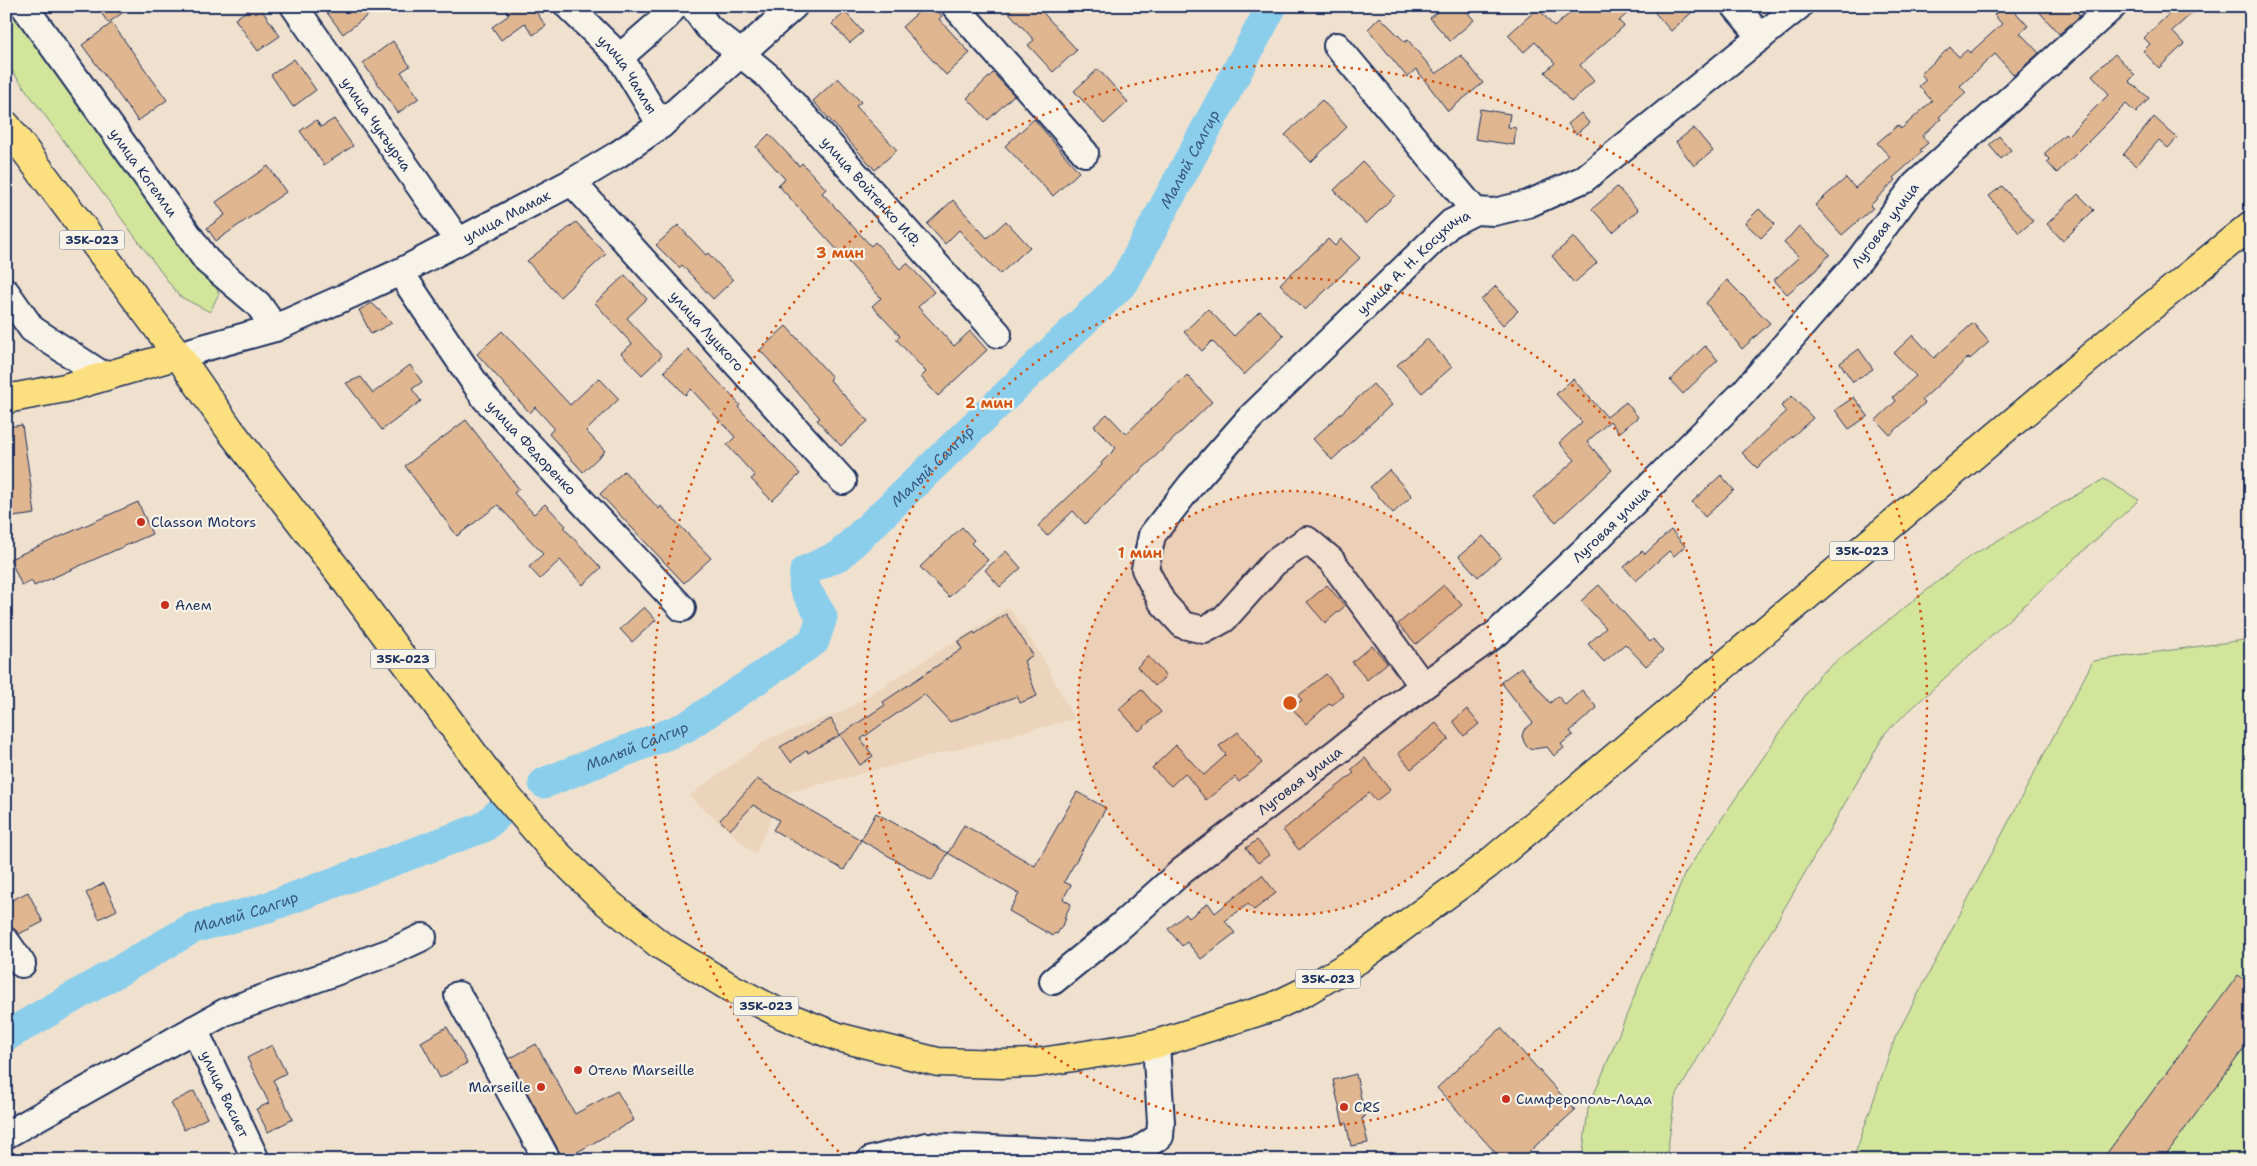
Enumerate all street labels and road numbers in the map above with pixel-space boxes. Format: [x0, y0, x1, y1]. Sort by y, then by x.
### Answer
street label: улица Чамлы [593, 31, 661, 117]
street label: улица Чукъурча [337, 73, 416, 175]
street label: улица Когемли [106, 125, 181, 221]
street label: улица Войтенко И.Ф. [817, 133, 925, 250]
street label: Луговая улица [1847, 179, 1923, 272]
street label: улица Мамак [460, 186, 554, 247]
street label: улица А. Н. Косухина [1353, 206, 1474, 318]
road number: 35К-023 [59, 230, 124, 250]
street label: улица Луцкого [666, 287, 748, 375]
street label: улица Федоренко [483, 396, 580, 499]
street label: Луговая улица [1568, 482, 1654, 566]
road number: 35К-023 [1830, 542, 1894, 560]
road number: 35К-023 [370, 650, 436, 669]
street label: Луговая улица [1254, 742, 1346, 819]
road number: 35К-023 [1296, 970, 1360, 989]
road number: 35К-023 [734, 996, 798, 1016]
street label: улица Васиет [197, 1048, 253, 1141]

